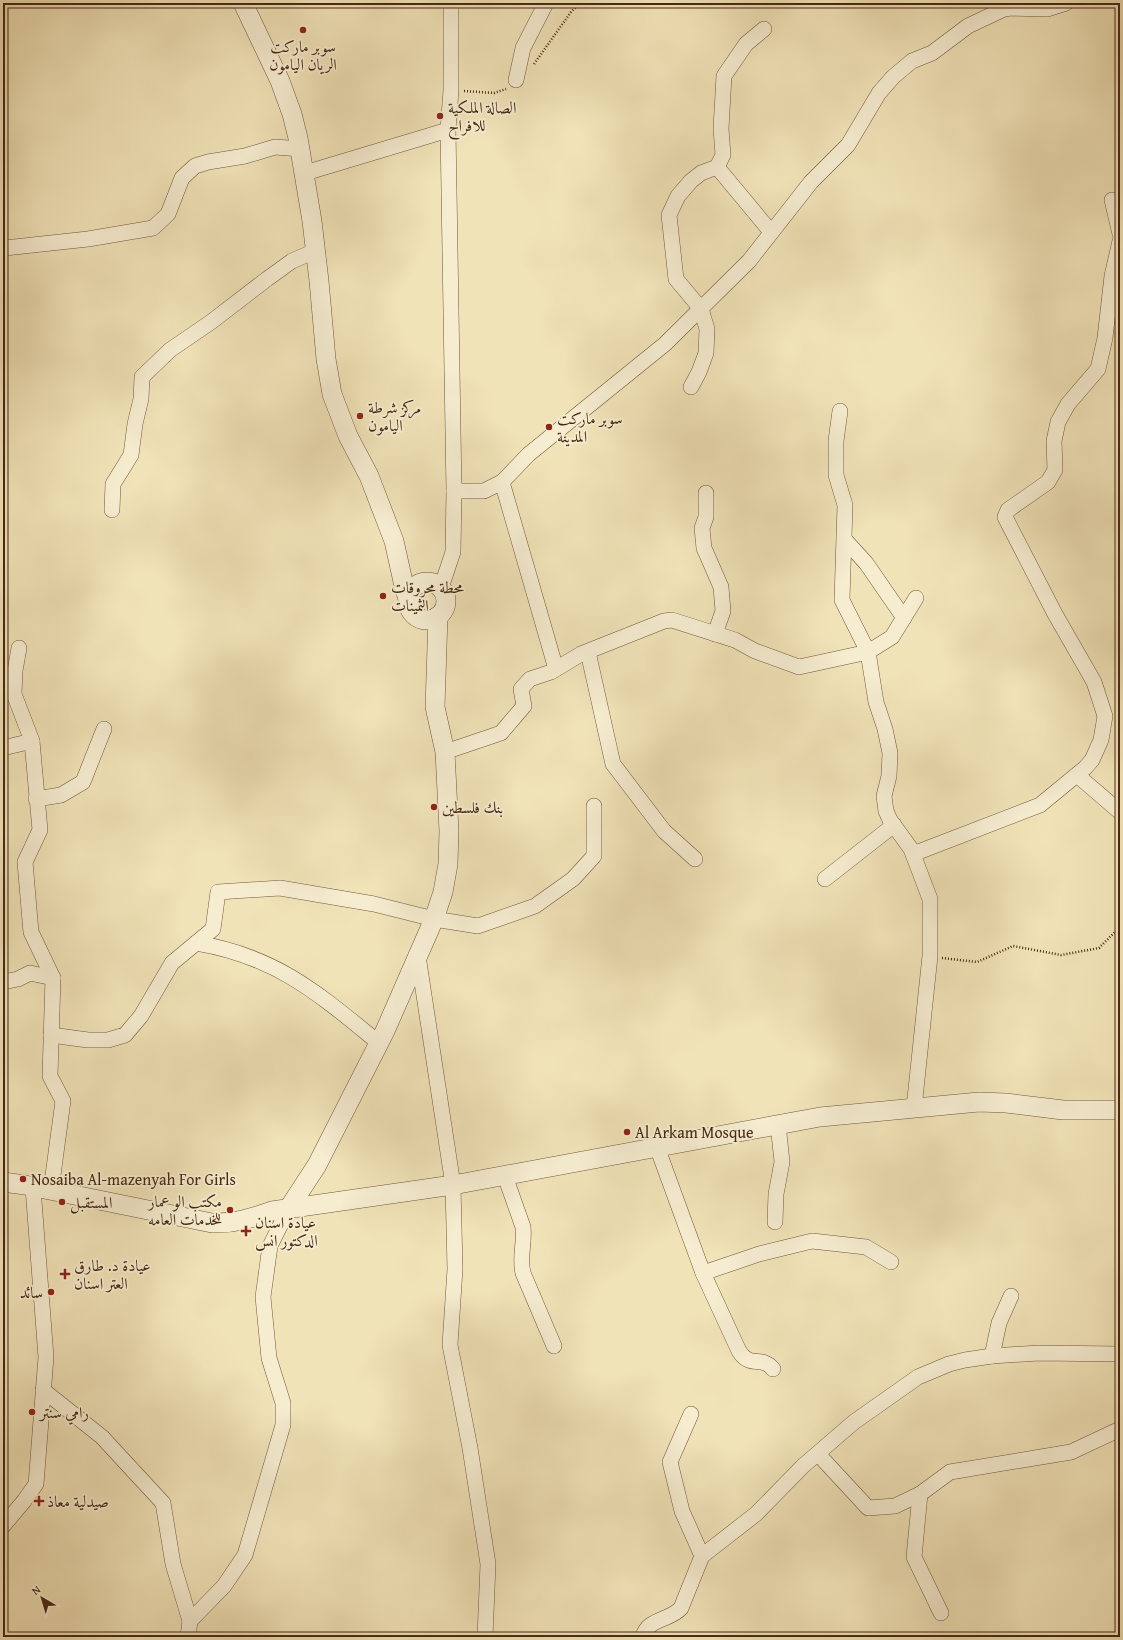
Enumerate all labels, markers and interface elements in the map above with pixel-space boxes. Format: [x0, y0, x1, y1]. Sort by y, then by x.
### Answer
marker: سوبر ماركت الريان اليامون [298, 25, 308, 35]
place label: سوبر ماركت الريان اليامون [269, 34, 337, 76]
place label: الصالة الملكية للافراح [448, 95, 516, 140]
marker: الصالة الملكية للافراح [435, 111, 445, 121]
place label: مركز شرطة اليامون [368, 395, 421, 437]
place label: سوبر ماركت المدينة [557, 406, 623, 448]
marker: مركز شرطة اليامون [355, 411, 365, 421]
marker: سوبر ماركت المدينة [544, 422, 554, 432]
place label: محطة محروقات الثمينات [391, 575, 464, 617]
marker: محطة محروقات الثمينات [378, 591, 388, 601]
place label: بنك فلسطين [442, 795, 503, 819]
marker: بنك فلسطين [429, 802, 439, 812]
place label: Al Arkam Mosque [635, 1120, 754, 1144]
marker: Al Arkam Mosque [622, 1127, 632, 1137]
place label: Nosaiba Al-mazenyah For Girls [31, 1167, 236, 1191]
marker: Nosaiba Al-mazenyah For Girls [18, 1174, 28, 1184]
place label: مكتب الو عمار للخدمات العامه [146, 1189, 222, 1231]
place label: المستقبل [70, 1190, 112, 1214]
marker: المستقبل [57, 1197, 67, 1207]
marker: مكتب الو عمار للخدمات العامه [225, 1205, 235, 1215]
place label: عيادة اسنان الدكتور انس [255, 1210, 318, 1252]
marker: عيادة اسنان الدكتور انس [240, 1225, 252, 1237]
place label: عيادة د. طارق العتر اسنان [74, 1253, 151, 1295]
marker: عيادة د. طارق العتر اسنان [59, 1268, 71, 1280]
place label: سائد [20, 1280, 43, 1304]
marker: سائد [46, 1287, 56, 1297]
place label: رامي سنتر [38, 1400, 89, 1425]
marker: رامي سنتر [27, 1407, 37, 1417]
place label: صيدلية معاذ [47, 1489, 109, 1513]
marker: صيدلية معاذ [34, 1496, 44, 1506]
north arrow [22, 1578, 62, 1618]
text: N [28, 1581, 44, 1599]

